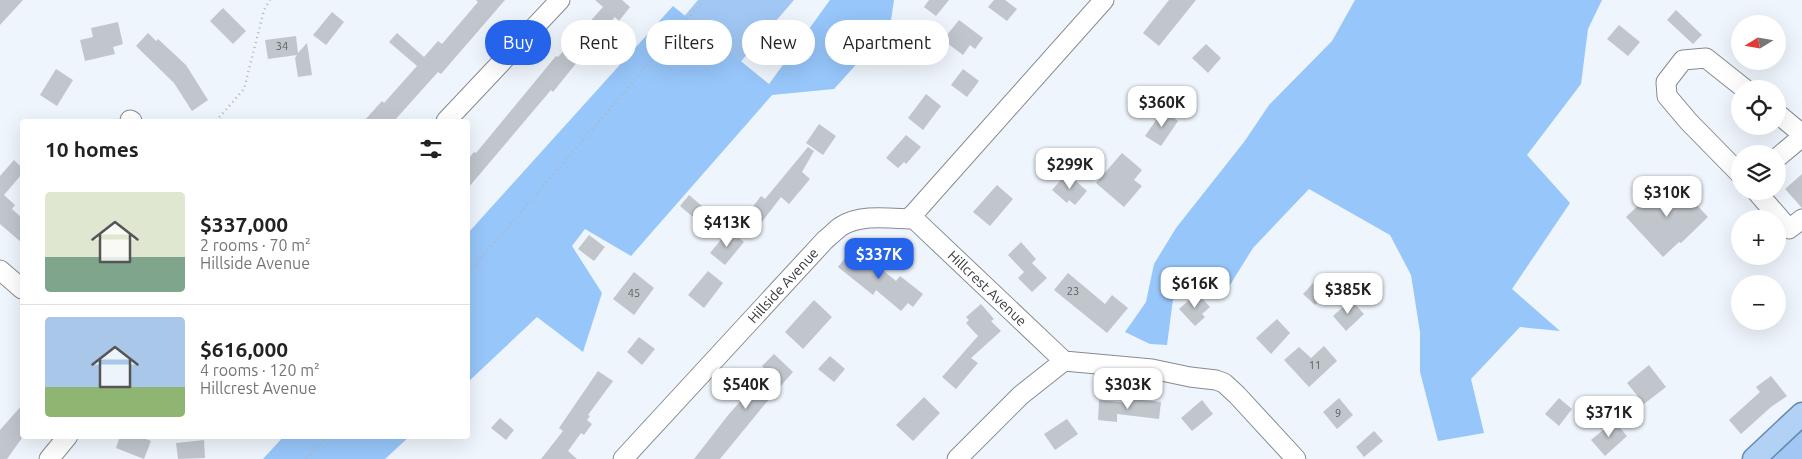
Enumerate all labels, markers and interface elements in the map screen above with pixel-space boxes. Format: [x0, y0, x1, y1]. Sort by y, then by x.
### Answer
north arrow [1731, 15, 1786, 70]
map controls [1731, 15, 1786, 330]
chip: Buy [485, 20, 551, 65]
chip: Rent [561, 20, 636, 65]
chip: Filters [646, 20, 732, 65]
chip: New [742, 20, 815, 65]
chip: Apartment [825, 20, 949, 65]
house number: 34 [276, 40, 288, 52]
button: locate [1731, 80, 1786, 135]
pin: $360K [1127, 86, 1197, 128]
text: $360K [1139, 93, 1185, 111]
icon: filters [417, 135, 445, 163]
text: 10 homes [45, 137, 139, 161]
button: layers [1731, 145, 1786, 200]
pin: $299K [1035, 148, 1105, 190]
text: $299K [1047, 155, 1093, 173]
pin: $310K [1632, 176, 1702, 218]
text: $310K [1644, 183, 1690, 201]
pin: $413K [692, 206, 762, 248]
button: + [1731, 210, 1786, 265]
icon: home [85, 212, 145, 272]
text: $337,000 [200, 212, 288, 236]
text: $413K [704, 213, 750, 231]
text: 2 rooms · 70 m² [200, 236, 311, 254]
pin: $337K [844, 238, 914, 280]
street label: Hillside Avenue [744, 245, 822, 326]
text: $337K [856, 245, 902, 263]
street label: Hillcrest Avenue [945, 247, 1030, 329]
text: Hillside Avenue [200, 254, 310, 272]
pin: $616K [1160, 266, 1230, 309]
pin: $385K [1313, 272, 1383, 315]
text: $616K [1172, 274, 1218, 292]
button: − [1731, 275, 1786, 330]
text: $385K [1325, 280, 1371, 298]
house number: 23 [1067, 285, 1079, 297]
house number: 45 [628, 287, 640, 299]
icon: home [85, 337, 145, 397]
text: $616,000 [200, 337, 288, 361]
house number: 11 [1309, 359, 1321, 371]
text: 4 rooms · 120 m² [200, 361, 320, 379]
pin: $540K [711, 368, 781, 410]
pin: $303K [1093, 368, 1163, 410]
text: $540K [723, 375, 769, 393]
text: $303K [1105, 375, 1151, 393]
text: Hillcrest Avenue [200, 379, 317, 397]
pin: $371K [1574, 396, 1644, 438]
text: $371K [1586, 403, 1632, 421]
house number: 9 [1335, 407, 1341, 419]

